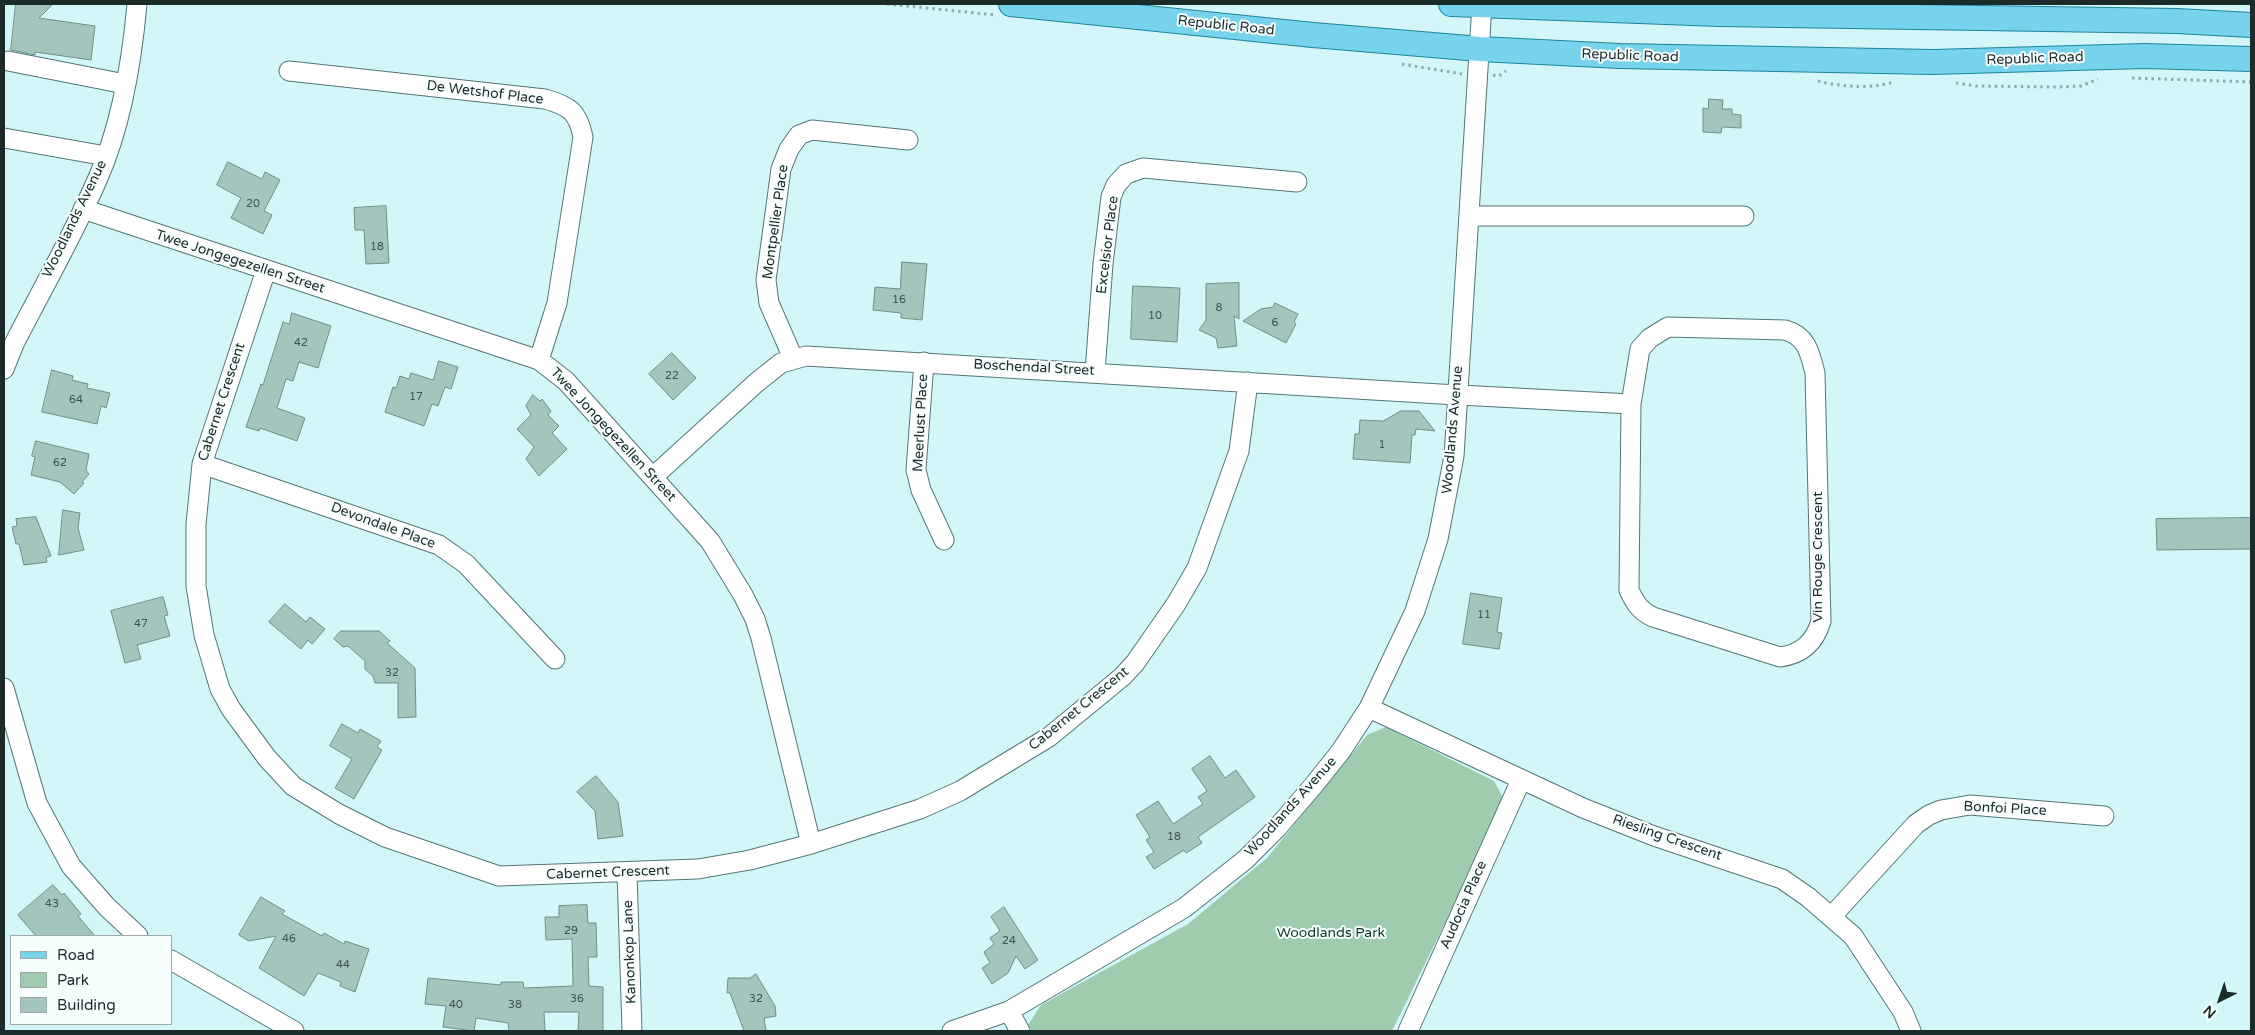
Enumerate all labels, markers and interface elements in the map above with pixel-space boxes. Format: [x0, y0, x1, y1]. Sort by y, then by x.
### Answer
street label: Republic Road [1177, 13, 1275, 39]
street label: Republic Road [1581, 46, 1679, 66]
street label: Republic Road [1986, 49, 2084, 69]
street label: De Wetshof Place [426, 78, 544, 108]
street label: Woodlands Avenue [39, 158, 111, 280]
street label: Montpellier Place [760, 164, 792, 280]
street label: Excelsior Place [1094, 195, 1122, 295]
house number: 20 [246, 197, 260, 211]
street label: Twee Jongegezellen Street [153, 227, 327, 297]
house number: 18 [370, 240, 384, 254]
house number: 16 [892, 293, 906, 307]
house number: 8 [1216, 301, 1222, 315]
house number: 10 [1148, 309, 1162, 323]
house number: 6 [1272, 316, 1278, 330]
house number: 42 [294, 336, 308, 350]
street label: Cabernet Crescent [195, 341, 249, 463]
street label: Boschendal Street [973, 356, 1095, 380]
street label: Twee Jongegezellen Street [546, 365, 680, 505]
street label: Woodlands Avenue [1439, 365, 1467, 495]
house number: 22 [665, 369, 679, 383]
street label: Meerlust Place [910, 374, 932, 472]
house number: 17 [409, 390, 423, 404]
house number: 64 [69, 393, 83, 407]
house number: 1 [1379, 438, 1385, 452]
house number: 62 [53, 456, 67, 470]
street label: Vin Rouge Crescent [1810, 491, 1826, 623]
street label: Devondale Place [328, 499, 438, 553]
house number: 11 [1477, 608, 1491, 622]
house number: 47 [134, 617, 148, 631]
street label: Cabernet Crescent [1026, 664, 1132, 754]
house number: 32 [385, 666, 399, 680]
street label: Woodlands Avenue [1242, 754, 1340, 860]
street label: Bonfoi Place [1963, 798, 2047, 820]
street label: Riesling Crescent [1610, 811, 1724, 865]
house number: 18 [1167, 830, 1181, 844]
street label: Audocia Place [1437, 858, 1491, 952]
street label: Cabernet Crescent [546, 862, 670, 884]
house number: 43 [45, 897, 59, 911]
street label: Kanonkop Lane [620, 900, 640, 1004]
house number: 29 [564, 924, 578, 938]
park label: Woodlands Park [1277, 925, 1385, 941]
house number: 46 [282, 932, 296, 946]
house number: 24 [1002, 934, 1016, 948]
legend [10, 935, 172, 1025]
text: Road [57, 946, 95, 964]
house number: 44 [336, 958, 350, 972]
text: Park [57, 971, 89, 989]
north arrow [2195, 975, 2245, 1025]
house number: 36 [570, 992, 584, 1006]
house number: 32 [749, 992, 763, 1006]
text: Building [57, 996, 116, 1014]
house number: 40 [449, 998, 463, 1012]
house number: 38 [508, 998, 522, 1012]
text: N [2200, 1002, 2220, 1022]

